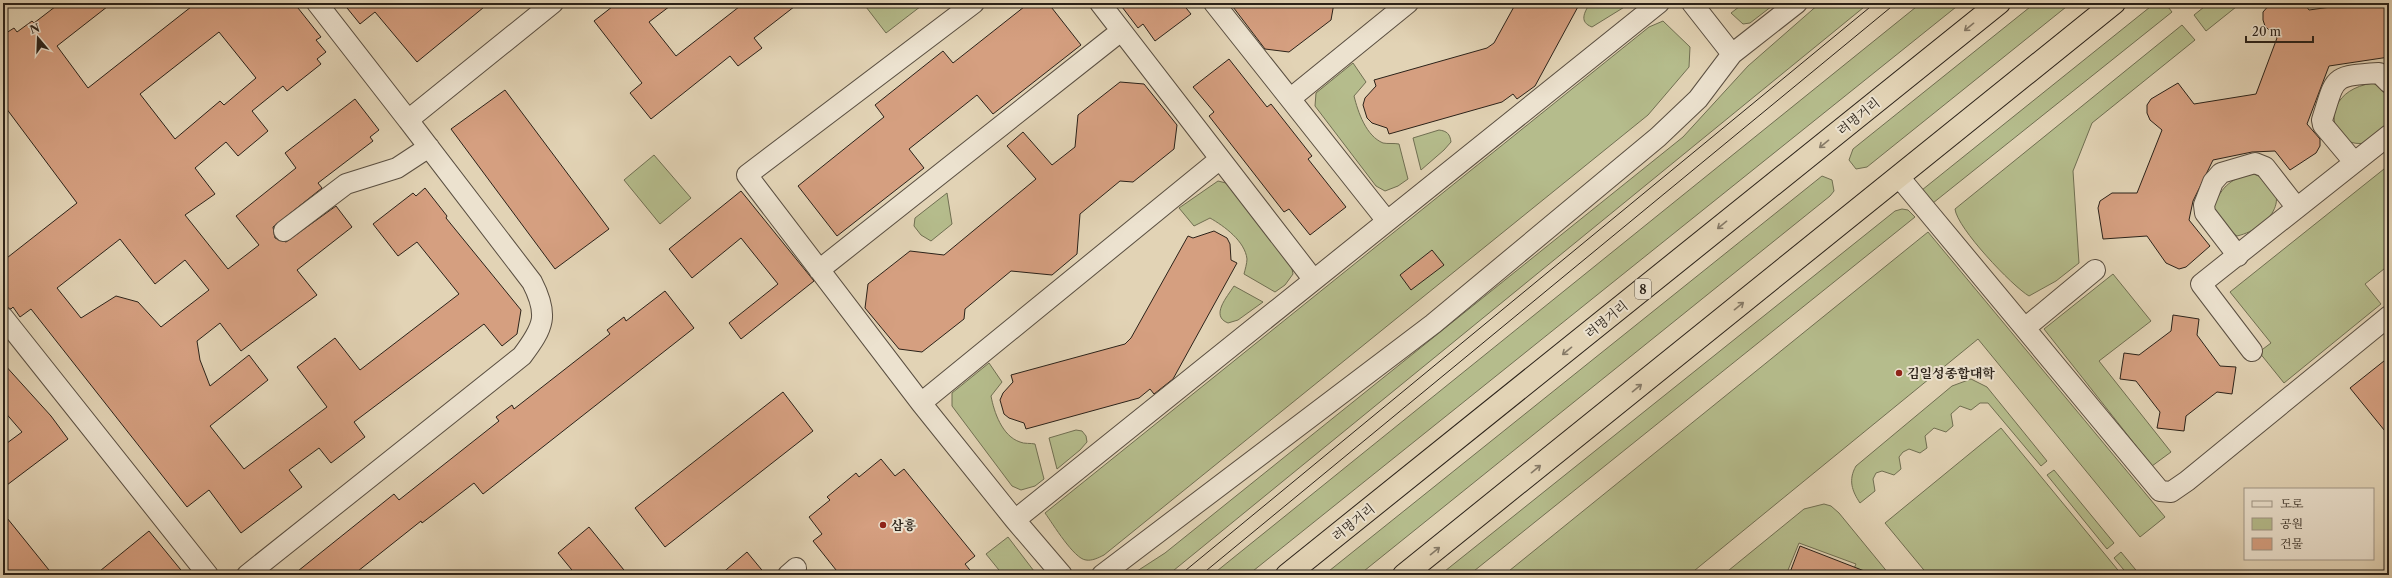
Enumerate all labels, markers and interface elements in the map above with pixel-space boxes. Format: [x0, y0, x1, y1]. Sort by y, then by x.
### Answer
north arrow [18, 18, 58, 58]
scale bar [2246, 18, 2313, 44]
text: N [28, 20, 42, 37]
one-way arrow [1963, 23, 1974, 32]
text: 20 m [2252, 24, 2281, 39]
street label: 려명거리 [1833, 94, 1883, 138]
one-way arrow [1818, 140, 1829, 148]
one-way arrow [1717, 221, 1728, 230]
road number: 8 [1635, 279, 1651, 299]
street label: 려명거리 [1581, 297, 1631, 341]
one-way arrow [1733, 302, 1744, 310]
one-way arrow [1561, 346, 1572, 355]
place label: 김일성종합대학 [1907, 365, 1995, 381]
marker: 김일성종합대학 [1894, 368, 1904, 378]
one-way arrow [1632, 383, 1643, 392]
one-way arrow [1531, 465, 1541, 474]
legend [2244, 488, 2374, 560]
text: 도로 [2280, 496, 2304, 511]
street label: 려명거리 [1328, 500, 1378, 544]
text: 공원 [2280, 516, 2303, 531]
place label: 삼흥 [891, 517, 917, 533]
marker: 삼흥 [878, 520, 888, 530]
text: 건물 [2280, 536, 2304, 551]
one-way arrow [1429, 546, 1440, 555]

